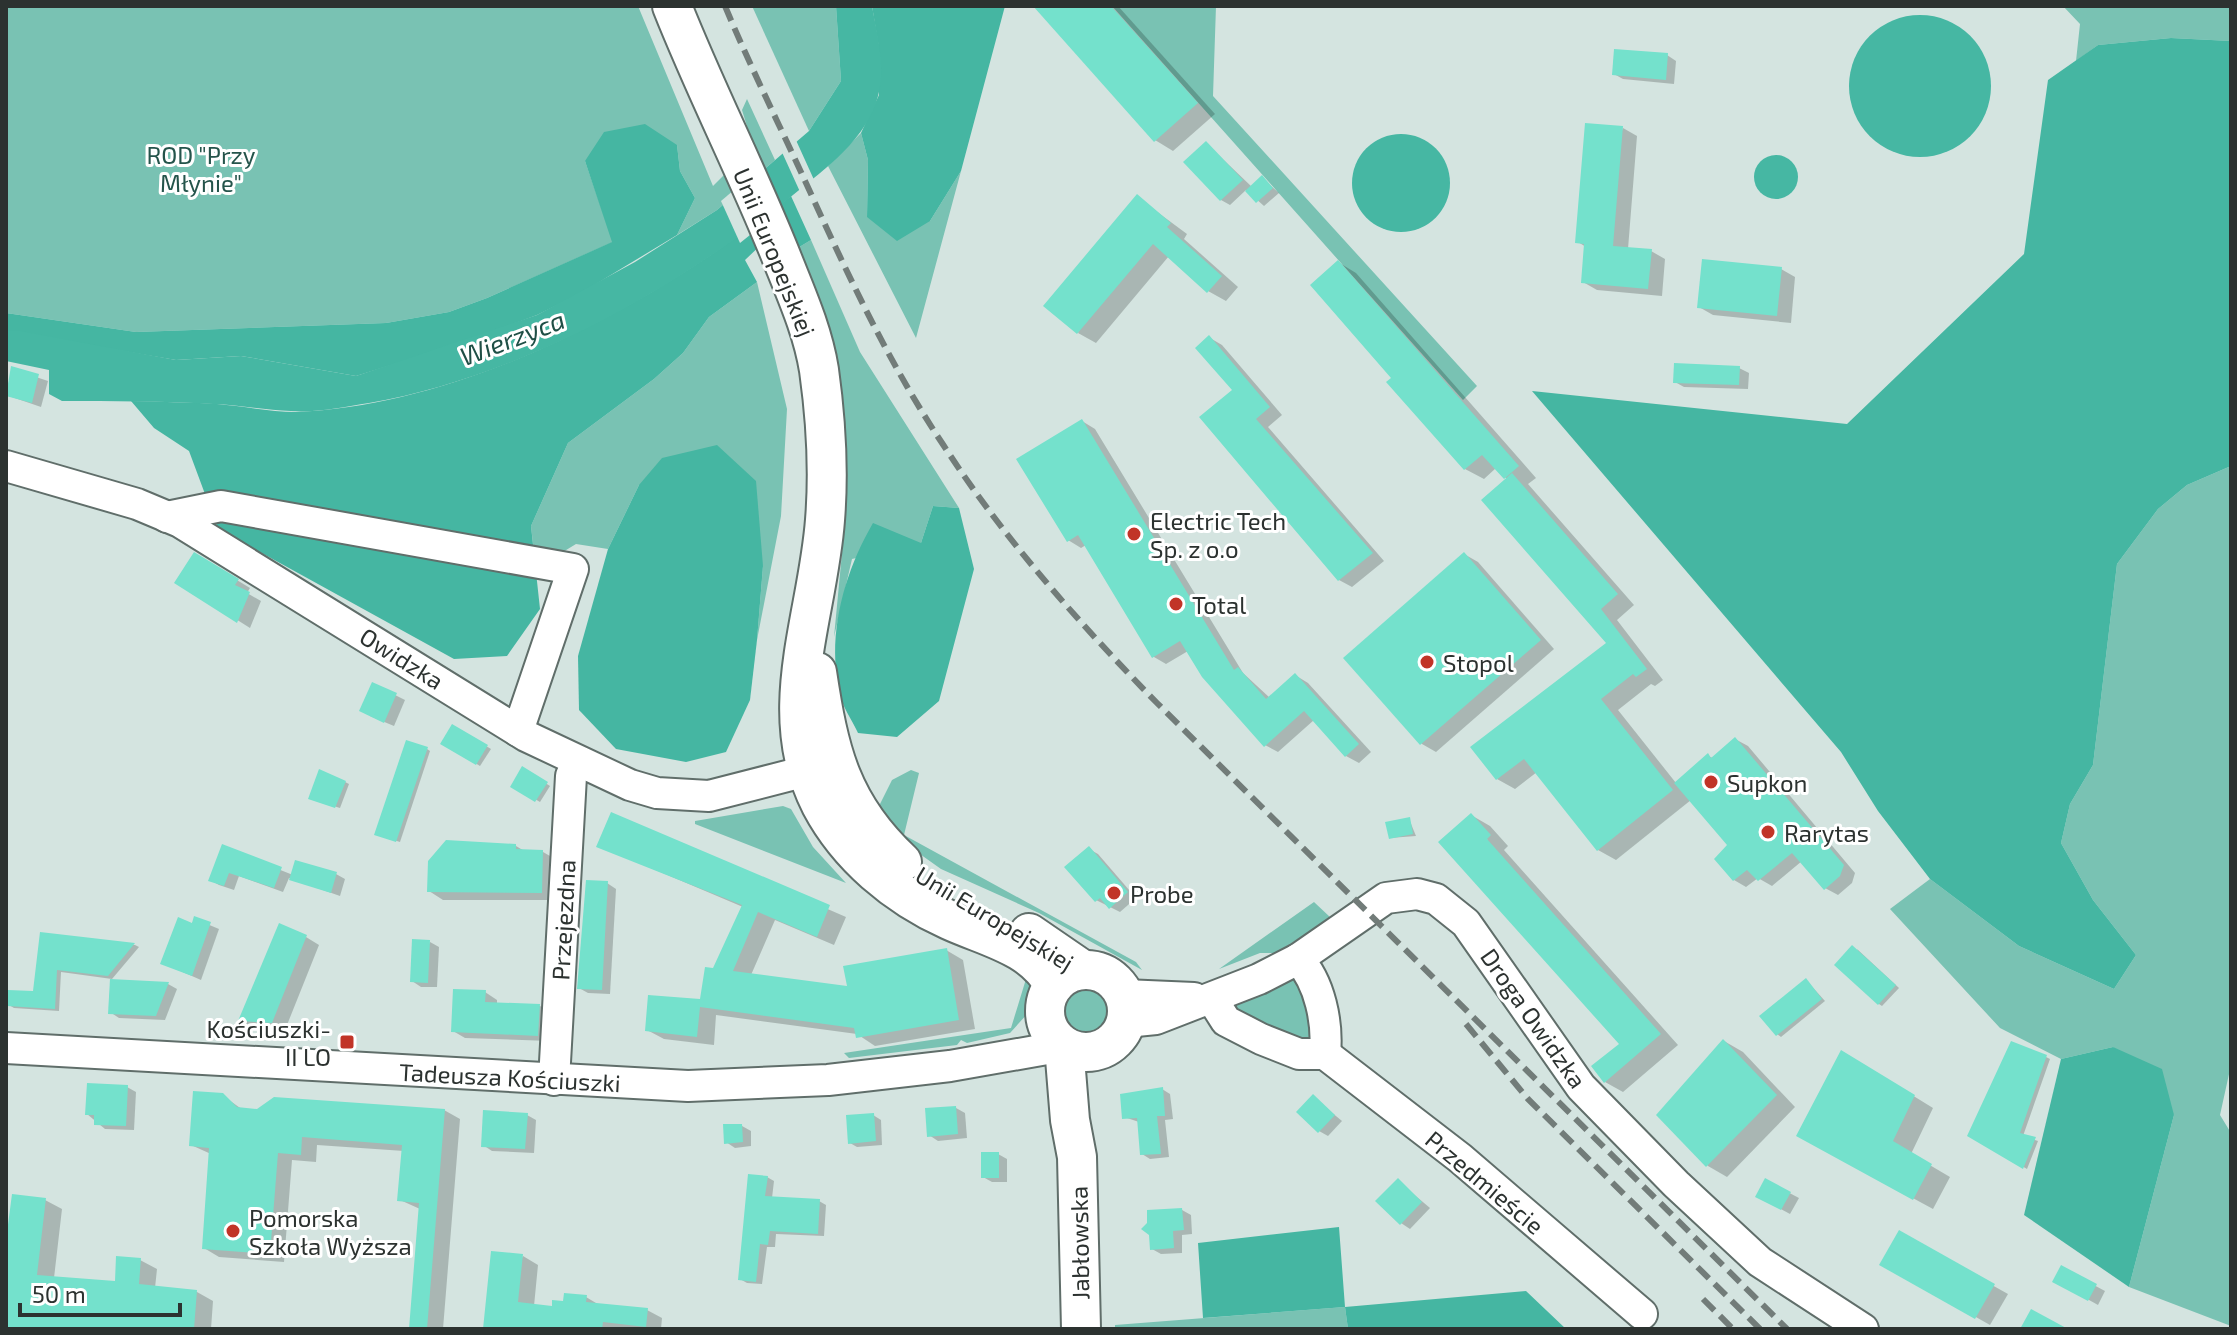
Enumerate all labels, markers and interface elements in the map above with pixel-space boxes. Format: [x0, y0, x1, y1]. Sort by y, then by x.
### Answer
park label: ROD "Przy Młynie" [146, 140, 256, 197]
street label: Unii Europejskiej [728, 163, 822, 341]
water label: Wierzyca [455, 303, 569, 372]
place label: Electric Tech Sp. z o.o [1150, 506, 1286, 563]
marker: Electric Tech Sp. z o.o [1125, 525, 1143, 543]
place label: Total [1192, 590, 1246, 619]
marker: Total [1167, 595, 1185, 613]
street label: Owidzka [355, 621, 449, 695]
place label: Stopol [1443, 648, 1514, 677]
marker: Stopol [1418, 653, 1436, 671]
place label: Supkon [1727, 768, 1808, 797]
marker: Supkon [1702, 773, 1720, 791]
place label: Rarytas [1784, 818, 1869, 847]
marker: Rarytas [1759, 823, 1777, 841]
street label: Przejezdna [545, 859, 581, 981]
street label: Unii Europejskiej [911, 859, 1079, 977]
place label: Probe [1130, 879, 1194, 908]
marker: Probe [1105, 884, 1123, 902]
street label: Droga Owidzka [1475, 943, 1593, 1093]
place label: Kościuszki- II LO [207, 1014, 331, 1071]
marker: Kościuszki- II LO [338, 1033, 356, 1051]
street label: Tadeusza Kościuszki [398, 1057, 622, 1097]
street label: Przedmieście [1420, 1124, 1550, 1240]
street label: Jabłowska [1064, 1186, 1094, 1300]
place label: Pomorska Szkoła Wyższa [249, 1203, 412, 1260]
marker: Pomorska Szkoła Wyższa [224, 1222, 242, 1240]
scale bar [20, 1267, 180, 1317]
text: 50 m [32, 1279, 86, 1308]

